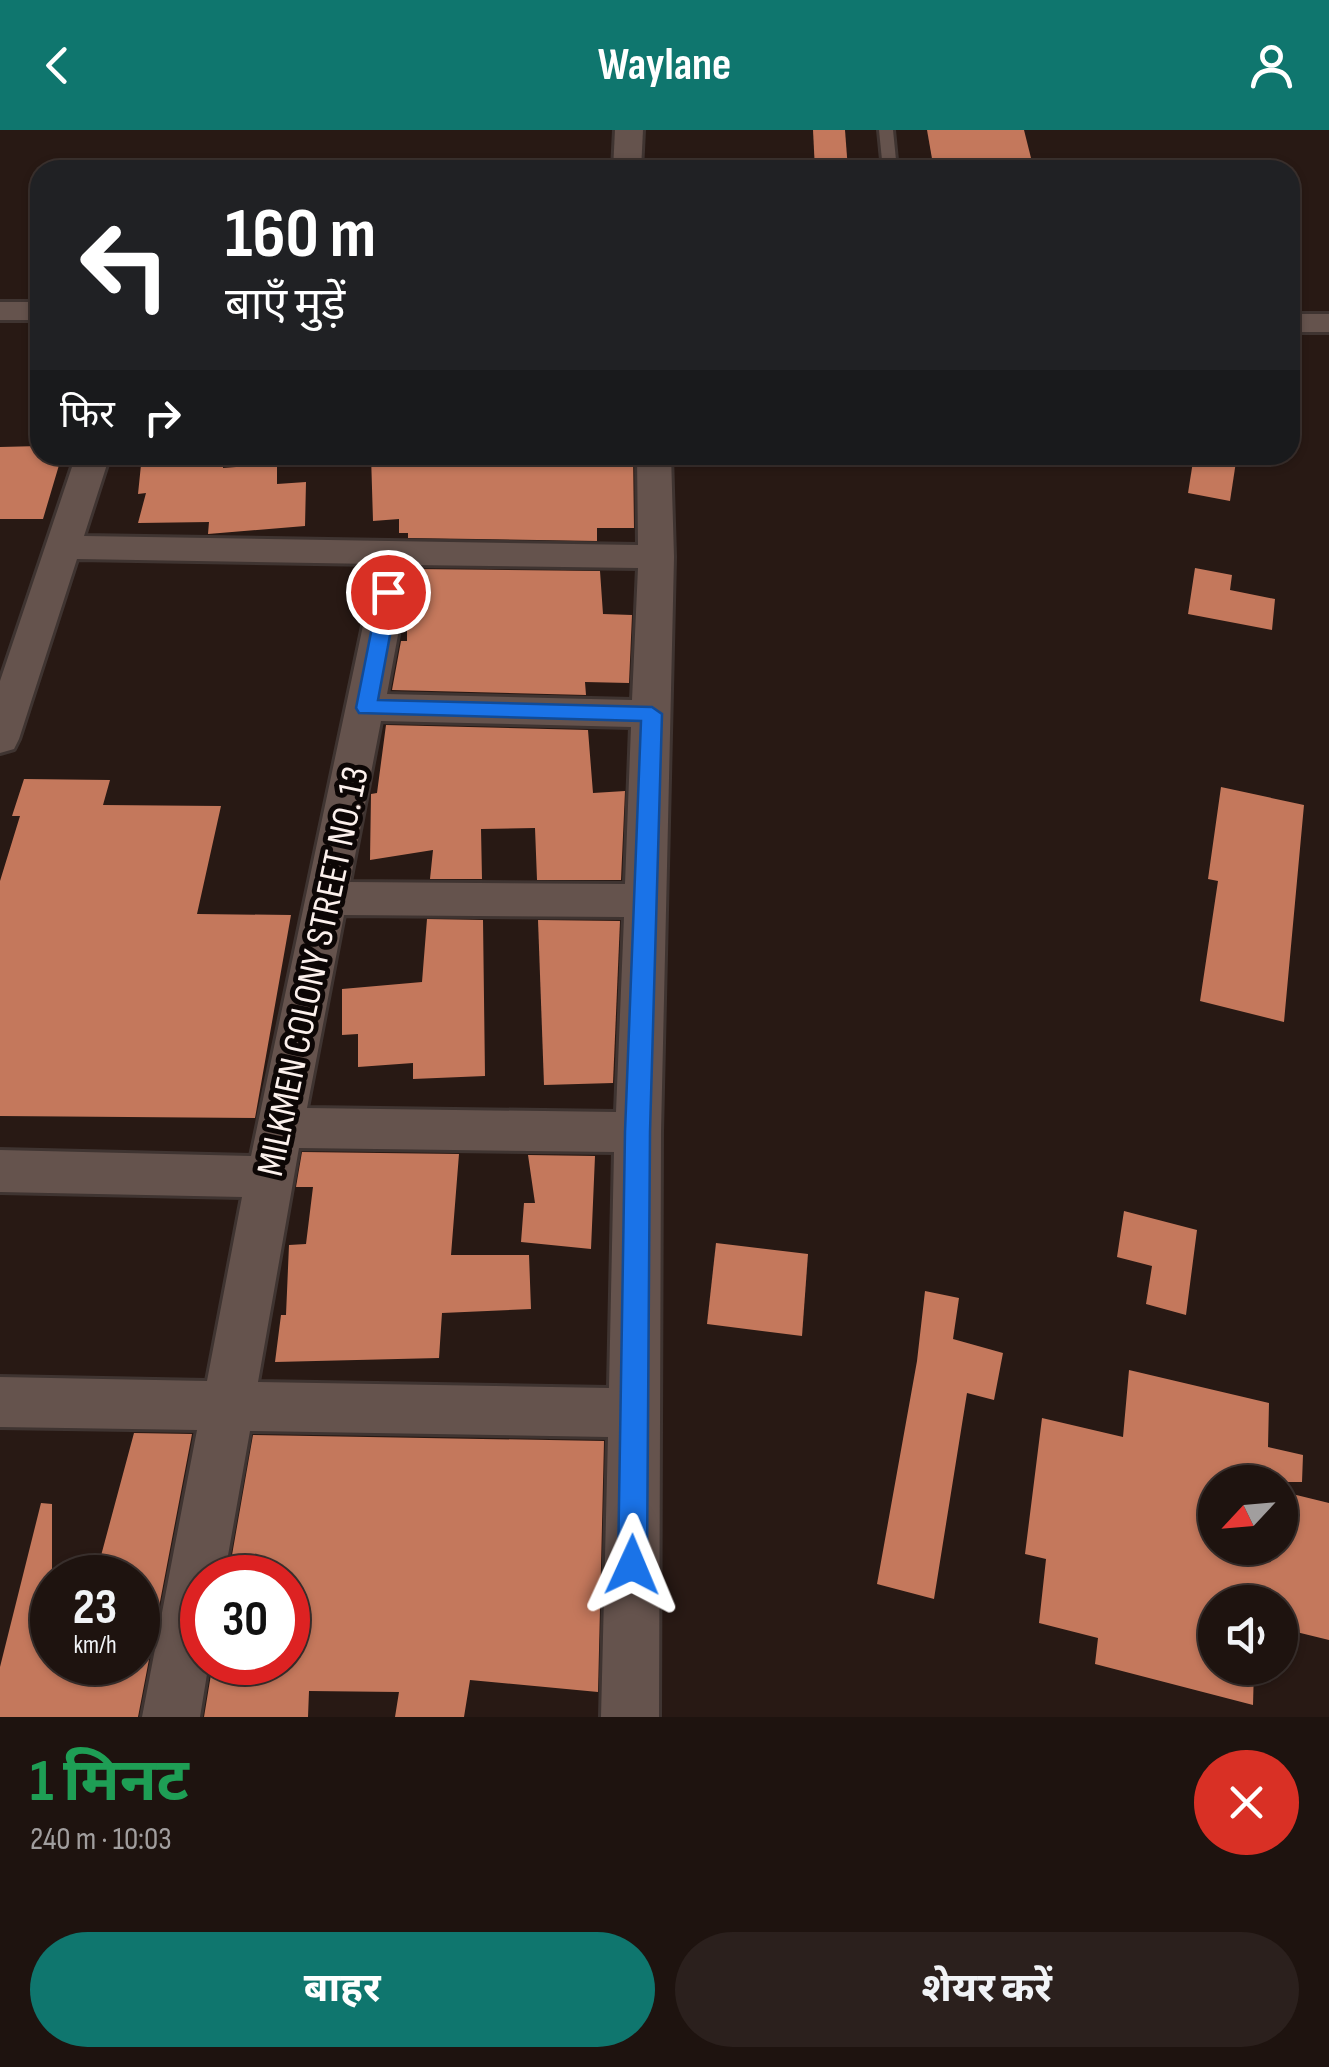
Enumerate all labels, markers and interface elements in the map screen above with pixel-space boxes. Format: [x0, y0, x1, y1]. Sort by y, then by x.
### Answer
icon: back [30, 38, 85, 93]
text: Waylane [598, 38, 731, 93]
icon: person [1244, 38, 1299, 93]
text: 160 m [225, 193, 376, 277]
icon: left [60, 200, 190, 330]
text: बाएँ मुड़ें [225, 278, 345, 333]
icon: right [135, 390, 190, 445]
text: फिर [60, 393, 115, 438]
pin [346, 550, 431, 635]
icon: arrive [361, 565, 416, 620]
street label: MILKMEN COLONY STREET NO. 13 [248, 763, 379, 1180]
north arrow [1198, 1465, 1298, 1565]
map controls [1198, 1465, 1298, 1685]
position arrow [580, 1513, 684, 1617]
speed limit sign: 30 [180, 1555, 310, 1685]
text: 23 [73, 1578, 117, 1638]
button: sound [1198, 1585, 1298, 1685]
text: km/h [73, 1630, 117, 1661]
text: 1 मिनट [30, 1746, 189, 1818]
button: close [1194, 1750, 1299, 1855]
text: 240 m · 10:03 [30, 1820, 172, 1859]
button: बाहर [30, 1932, 655, 2047]
button: शेयर करें [675, 1932, 1299, 2047]

